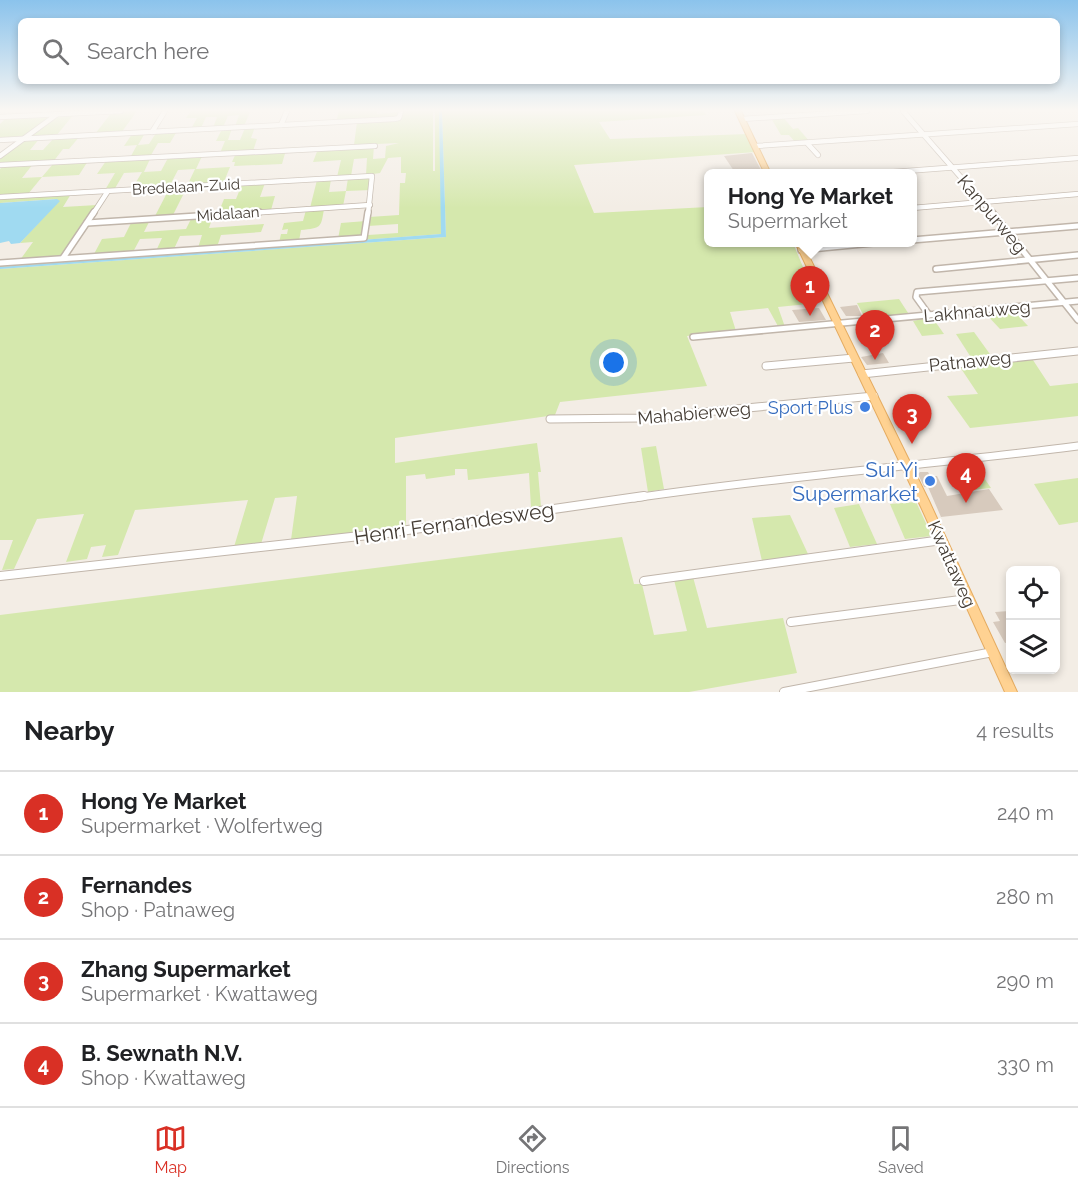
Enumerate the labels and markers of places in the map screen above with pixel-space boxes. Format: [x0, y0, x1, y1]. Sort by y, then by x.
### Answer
pin: 1 [790, 266, 830, 316]
pin: 2 [856, 310, 894, 360]
pin: 3 [892, 394, 932, 444]
place label: Sport Plus [768, 397, 853, 418]
marker: Sport Plus [858, 400, 872, 414]
pin: 4 [946, 454, 986, 503]
place label: Sui Yi Supermarket [792, 457, 918, 506]
marker: Sui Yi Supermarket [923, 474, 937, 488]

